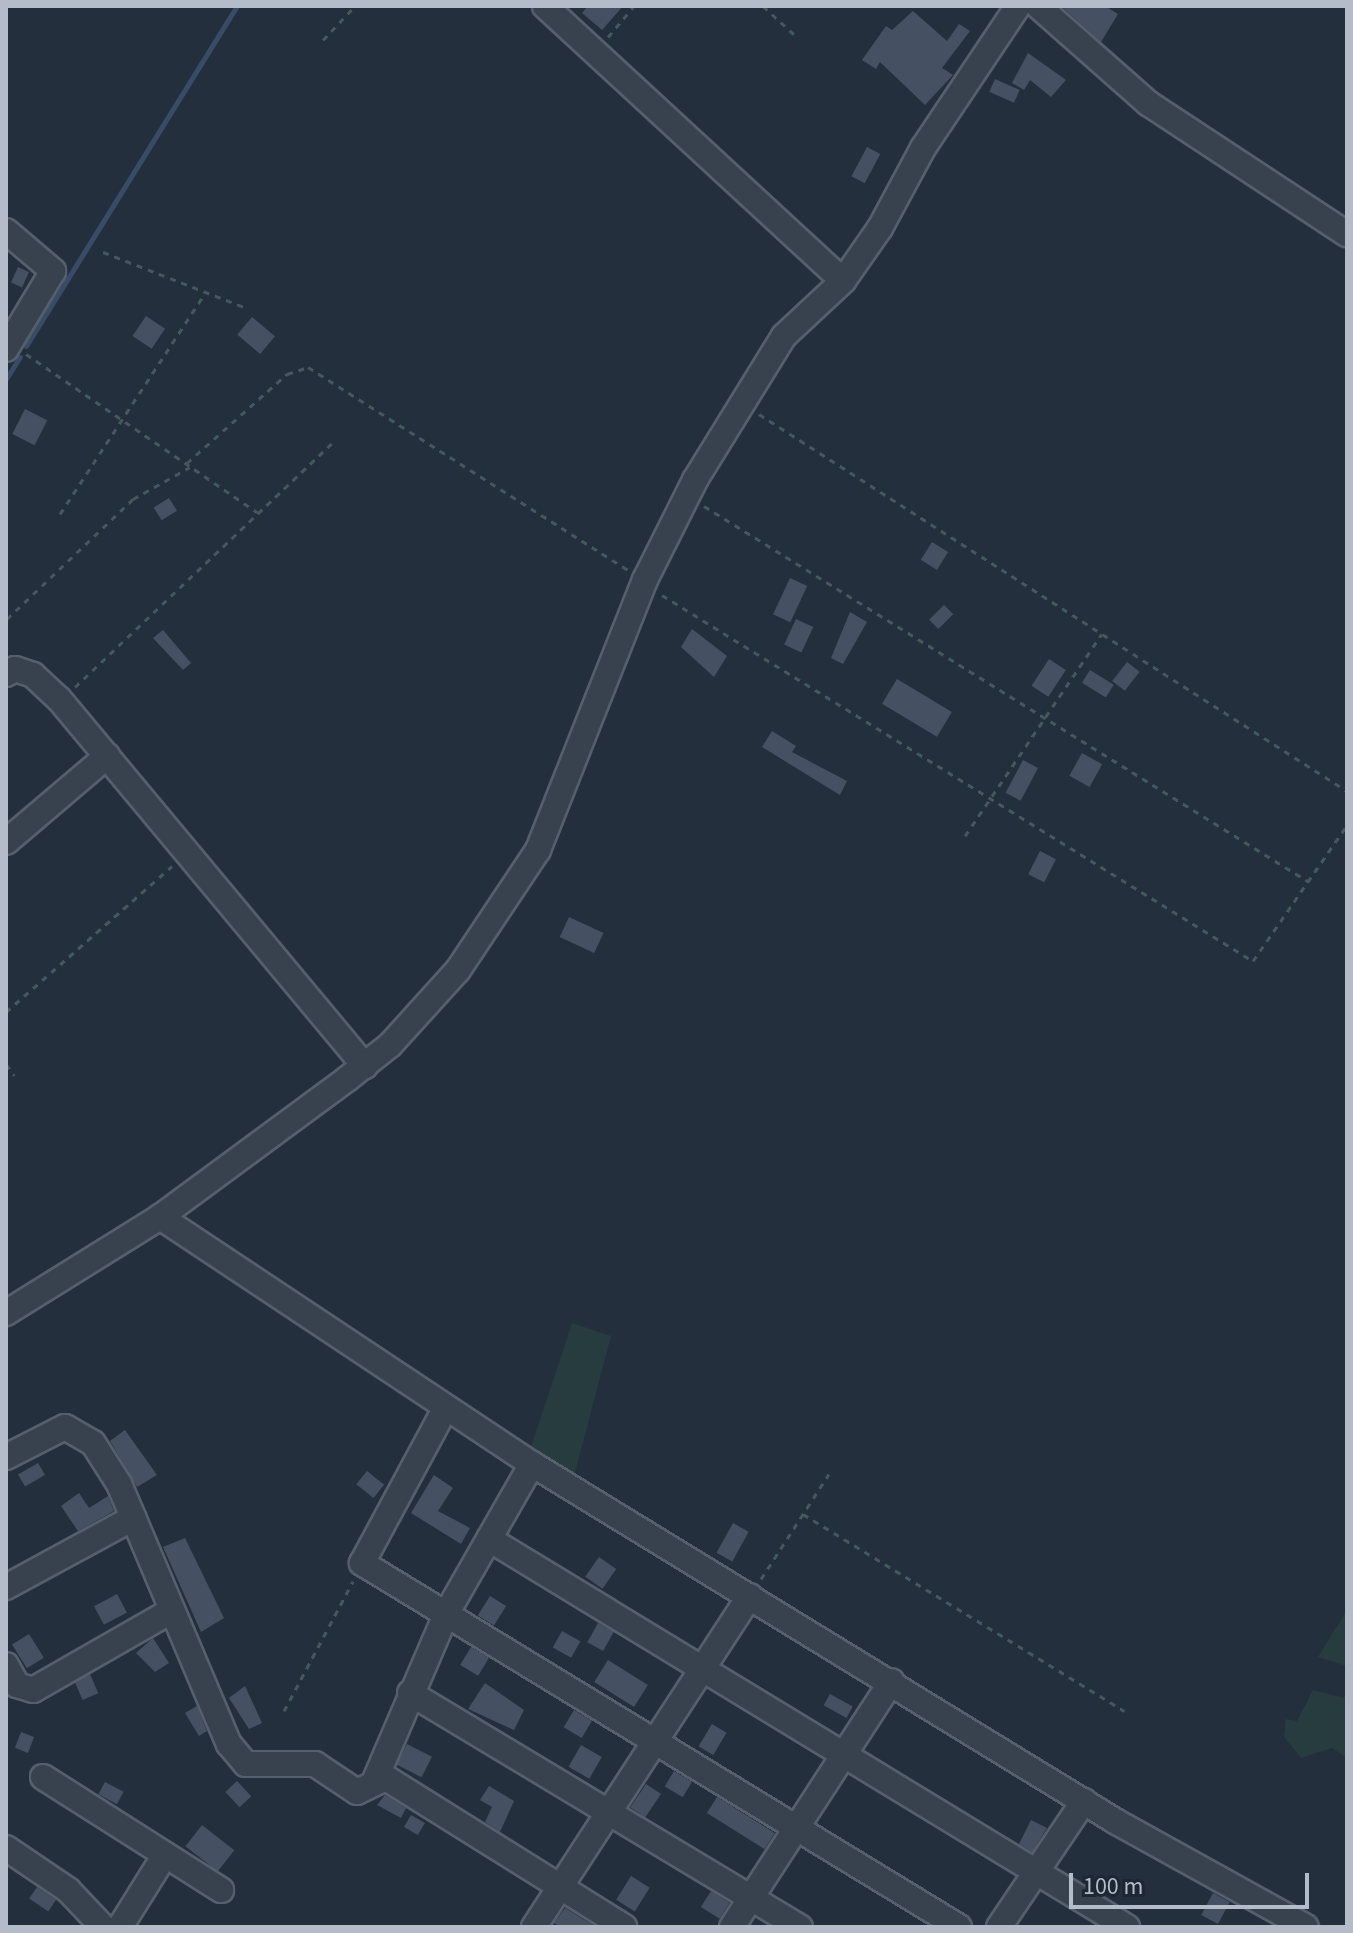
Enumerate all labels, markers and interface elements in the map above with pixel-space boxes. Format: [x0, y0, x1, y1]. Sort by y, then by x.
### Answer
scale bar [1073, 1857, 1313, 1907]
text: 100 m [1083, 1869, 1143, 1904]

